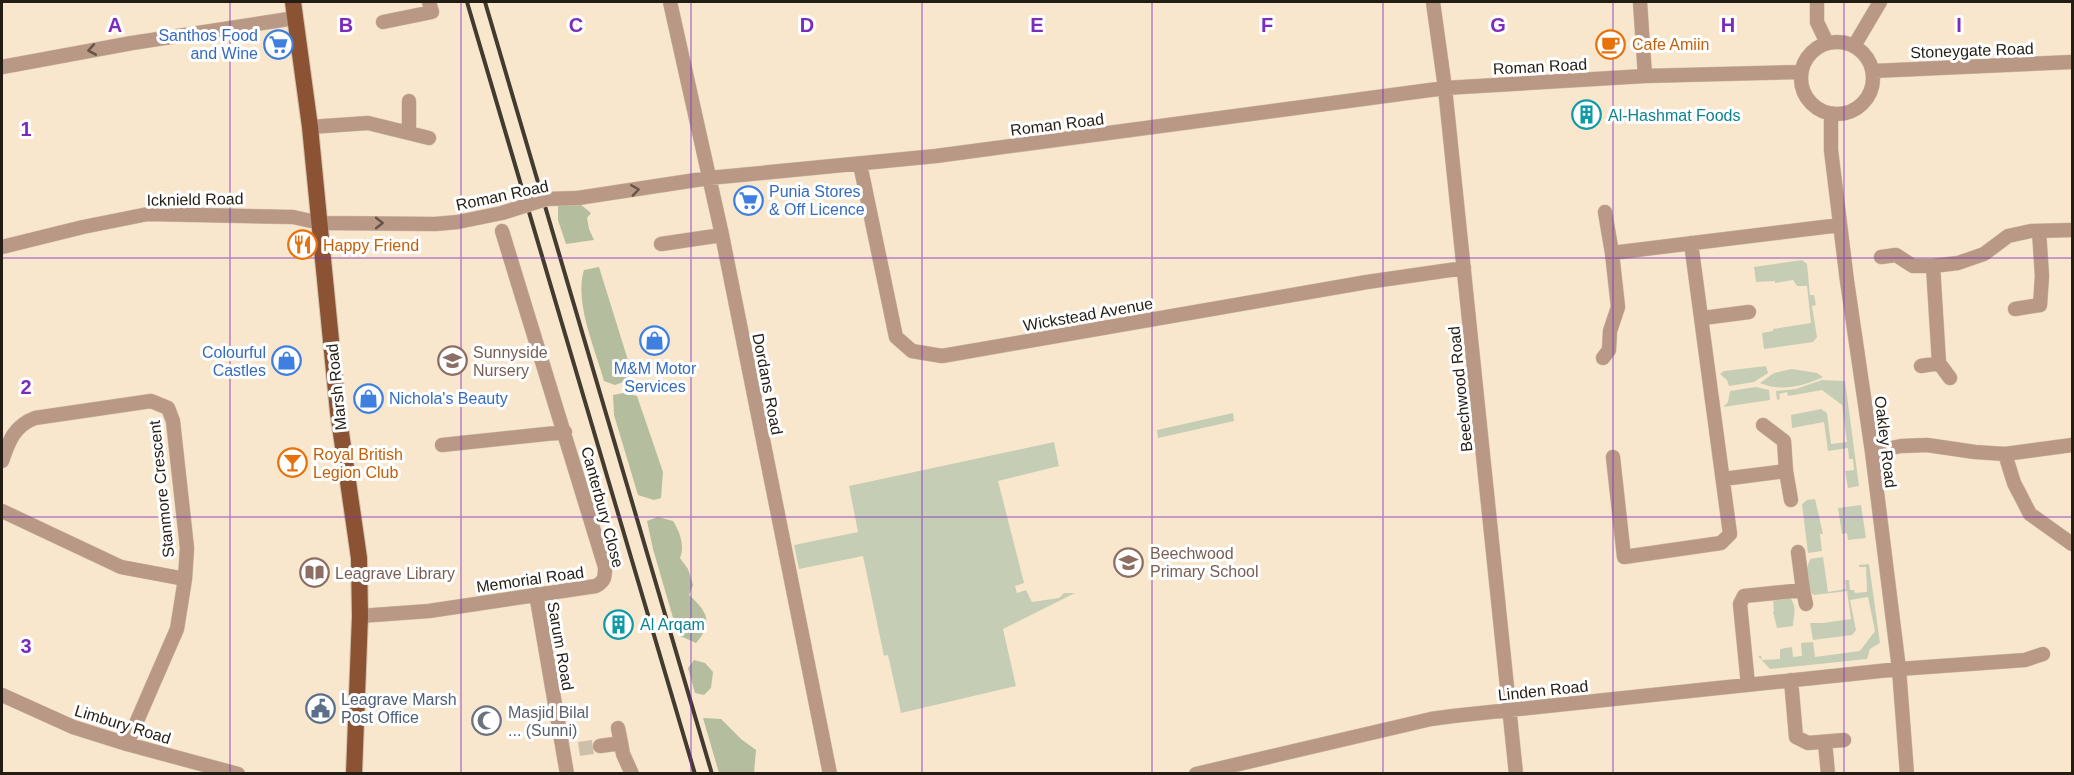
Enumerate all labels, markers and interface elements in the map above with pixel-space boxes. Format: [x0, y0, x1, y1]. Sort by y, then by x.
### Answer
text: A [108, 14, 122, 36]
text: B [339, 14, 353, 36]
text: C [569, 14, 583, 36]
text: D [800, 14, 814, 36]
text: E [1030, 14, 1044, 36]
text: F [1261, 14, 1273, 36]
text: G [1490, 14, 1506, 36]
text: H [1721, 14, 1735, 36]
text: I [1956, 14, 1962, 36]
place label: Santhos Food and Wine [158, 27, 258, 62]
supermarket icon: Santhos Food and Wine [263, 28, 295, 60]
cafe icon: Cafe Amiin [1595, 28, 1627, 60]
place label: Cafe Amiin [1632, 36, 1709, 53]
street label: Stoneygate Road [1910, 40, 2034, 61]
one-way arrow [88, 43, 98, 56]
street label: Roman Road [1493, 56, 1588, 77]
building icon: Al-Hashmat Foods [1571, 99, 1603, 131]
place label: Al-Hashmat Foods [1608, 107, 1741, 124]
street label: Roman Road [1009, 110, 1105, 139]
text: 1 [20, 118, 32, 140]
street label: Roman Road [454, 177, 550, 214]
place label: Punia Stores & Off Licence [769, 183, 865, 218]
one-way arrow [631, 184, 640, 196]
supermarket icon: Punia Stores & Off Licence [732, 184, 764, 216]
street label: Icknield Road [146, 190, 244, 209]
one-way arrow [374, 217, 383, 229]
restaurant icon: Happy Friend [286, 229, 318, 261]
place label: Happy Friend [323, 237, 419, 254]
street label: Wickstead Avenue [1022, 295, 1154, 334]
shop icon: M&M Motor Services [639, 324, 671, 356]
street label: Beechwood Road [1445, 325, 1476, 453]
street label: Dordans Road [749, 332, 786, 436]
street label: Marsh Road [323, 343, 350, 431]
place label: Colourful Castles [202, 344, 266, 379]
place label: Sunnyside Nursery [473, 344, 548, 379]
shop icon: Colourful Castles [271, 345, 303, 377]
school or university icon: Sunnyside Nursery [436, 345, 468, 377]
place label: M&M Motor Services [614, 360, 697, 395]
text: 2 [20, 376, 32, 398]
shop icon: Nichola's Beauty [352, 382, 384, 414]
place label: Nichola's Beauty [389, 390, 508, 407]
street label: Oakley Road [1871, 395, 1900, 489]
street label: Stanmore Crescent [146, 419, 177, 558]
street label: Canterbury Close [578, 445, 627, 570]
place label: Royal British Legion Club [313, 446, 403, 481]
bar icon: Royal British Legion Club [276, 447, 308, 479]
place label: Beechwood Primary School [1150, 545, 1258, 580]
school or university icon: Beechwood Primary School [1113, 546, 1145, 578]
library icon: Leagrave Library [298, 557, 330, 589]
street label: Memorial Road [475, 564, 585, 595]
place label: Leagrave Library [335, 565, 455, 582]
street label: Sarum Road [544, 600, 577, 692]
building icon: Al Arqam [603, 608, 635, 640]
place label: Al Arqam [640, 616, 705, 633]
text: 3 [20, 635, 32, 657]
street label: Linden Road [1497, 677, 1589, 704]
place label: Leagrave Marsh Post Office [341, 691, 457, 726]
public building icon: Leagrave Marsh Post Office [304, 692, 336, 724]
street label: Limbury Road [73, 702, 173, 747]
place label: Masjid Bilal ... (Sunni) [508, 704, 589, 739]
mosque icon: Masjid Bilal ... (Sunni) [471, 705, 503, 737]

